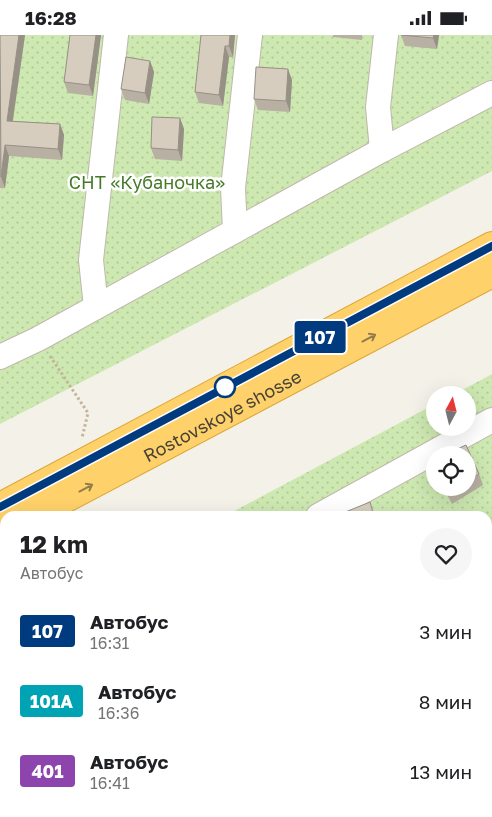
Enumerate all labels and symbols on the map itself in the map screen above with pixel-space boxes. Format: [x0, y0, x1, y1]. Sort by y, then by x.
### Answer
park label: СНТ «Кубаночка» [69, 171, 225, 193]
line badge: 107 [291, 321, 349, 353]
one-way arrow [361, 333, 376, 342]
street label: Rostovskoye shosse [139, 365, 305, 466]
unlabelled marker [214, 376, 236, 398]
north arrow [426, 386, 476, 436]
one-way arrow [78, 483, 93, 492]

